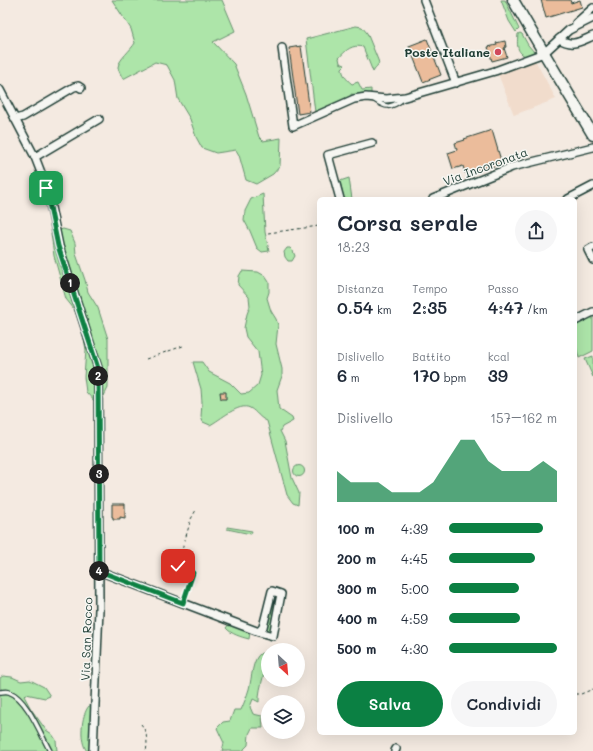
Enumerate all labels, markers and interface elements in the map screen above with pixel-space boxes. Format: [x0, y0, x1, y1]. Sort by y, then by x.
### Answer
place label: Poste Italiane [404, 44, 490, 60]
marker: Poste Italiane [493, 47, 503, 57]
street label: Via Incoronata [441, 143, 529, 189]
pin [29, 171, 63, 205]
icon: arrive [35, 177, 57, 199]
text: Corsa serale [337, 208, 478, 237]
button: share [515, 210, 557, 252]
text: 18:23 [337, 238, 370, 255]
pin: 1 [60, 273, 80, 293]
text: 1 [68, 275, 72, 290]
text: Distanza [337, 281, 384, 296]
text: Tempo [412, 281, 447, 296]
text: Passo [488, 281, 518, 296]
text: 0.54 [337, 296, 373, 318]
text: 2:35 [412, 296, 447, 318]
text: 4:47 [488, 296, 524, 318]
text: km [373, 302, 392, 317]
text: /km [524, 302, 547, 317]
text: Dislivello [337, 349, 384, 364]
text: Battito [412, 349, 450, 364]
text: kcal [488, 349, 510, 364]
text: 6 [337, 364, 347, 386]
text: 170 [412, 364, 440, 386]
text: 39 [488, 364, 508, 386]
pin: 2 [88, 366, 108, 386]
text: 2 [95, 368, 101, 383]
text: m [347, 370, 360, 385]
text: bpm [440, 370, 466, 385]
text: Dislivello [337, 409, 393, 426]
text: 157–162 m [490, 409, 557, 426]
pin: 3 [89, 464, 109, 484]
text: 3 [96, 466, 102, 481]
text: 100 m [337, 520, 374, 537]
text: 4:39 [401, 520, 428, 537]
pin [161, 549, 195, 583]
text: 200 m [337, 550, 376, 567]
text: 4:45 [401, 550, 428, 567]
icon: check [167, 555, 189, 577]
pin: 4 [89, 561, 109, 581]
text: 4 [96, 563, 102, 578]
text: 300 m [337, 580, 377, 597]
text: 5:00 [401, 580, 429, 597]
street label: Via San Rocco [77, 597, 95, 681]
text: 400 m [337, 610, 377, 627]
text: 4:59 [401, 610, 428, 627]
text: 500 m [337, 640, 376, 657]
text: 4:30 [401, 640, 428, 657]
north arrow [261, 643, 305, 687]
map controls [261, 643, 305, 739]
button: Salva [337, 681, 443, 727]
button: Condividi [451, 681, 557, 727]
button: layers [261, 695, 305, 739]

